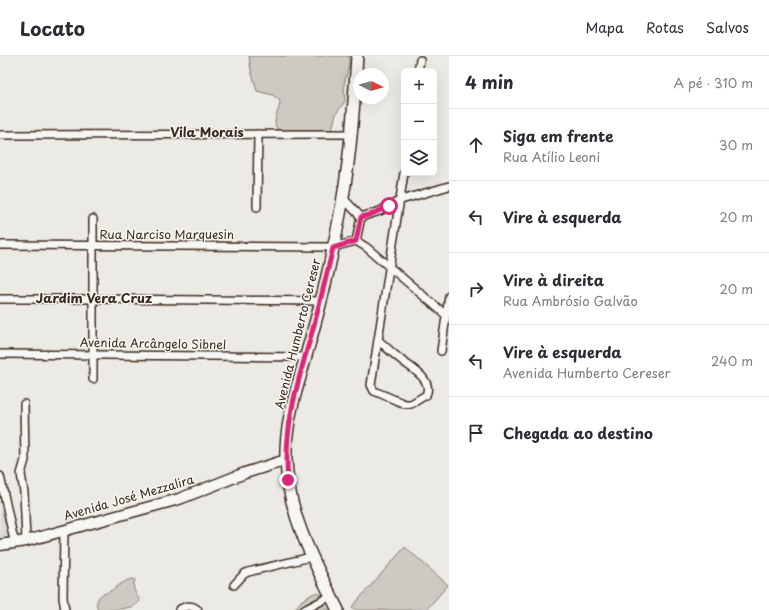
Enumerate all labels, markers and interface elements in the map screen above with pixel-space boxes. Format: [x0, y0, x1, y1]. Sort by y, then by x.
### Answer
text: Locato [20, 14, 85, 42]
text: Mapa [585, 17, 624, 38]
text: Rotas [646, 17, 684, 38]
text: Salvos [706, 17, 749, 38]
north arrow [353, 68, 389, 104]
map controls [401, 68, 437, 176]
button: + [401, 68, 437, 104]
text: 4 min [465, 69, 513, 95]
text: A pé · 310 m [674, 73, 753, 92]
button: − [401, 104, 437, 140]
district label: Vila Morais [170, 122, 244, 141]
text: Siga em frente [503, 124, 613, 147]
icon: ahead [465, 134, 487, 156]
text: 30 m [719, 135, 753, 154]
button: layers [401, 140, 437, 176]
text: Rua Atílio Leoni [503, 147, 600, 166]
route start [380, 197, 398, 215]
text: Vire à esquerda [503, 205, 622, 228]
icon: left [465, 206, 487, 228]
text: 20 m [719, 207, 753, 226]
street label: Rua Narciso Marquesin [100, 225, 234, 243]
street label: Avenida Humberto Cereser [270, 256, 325, 411]
text: Vire à direita [503, 268, 604, 291]
icon: right [465, 278, 487, 300]
text: 20 m [719, 279, 753, 298]
district label: Jardim Vera Cruz [36, 288, 152, 307]
text: Rua Ambrósio Galvão [503, 291, 638, 310]
street label: Avenida Arcângelo Sibnel [80, 333, 226, 353]
text: Vire à esquerda [503, 340, 622, 363]
icon: left [465, 350, 487, 372]
text: 240 m [711, 351, 753, 370]
text: Avenida Humberto Cereser [503, 363, 671, 382]
text: Chegada ao destino [503, 421, 653, 444]
icon: arrive [465, 422, 487, 444]
street label: Avenida José Mezzalira [62, 470, 196, 524]
route end [279, 471, 297, 489]

